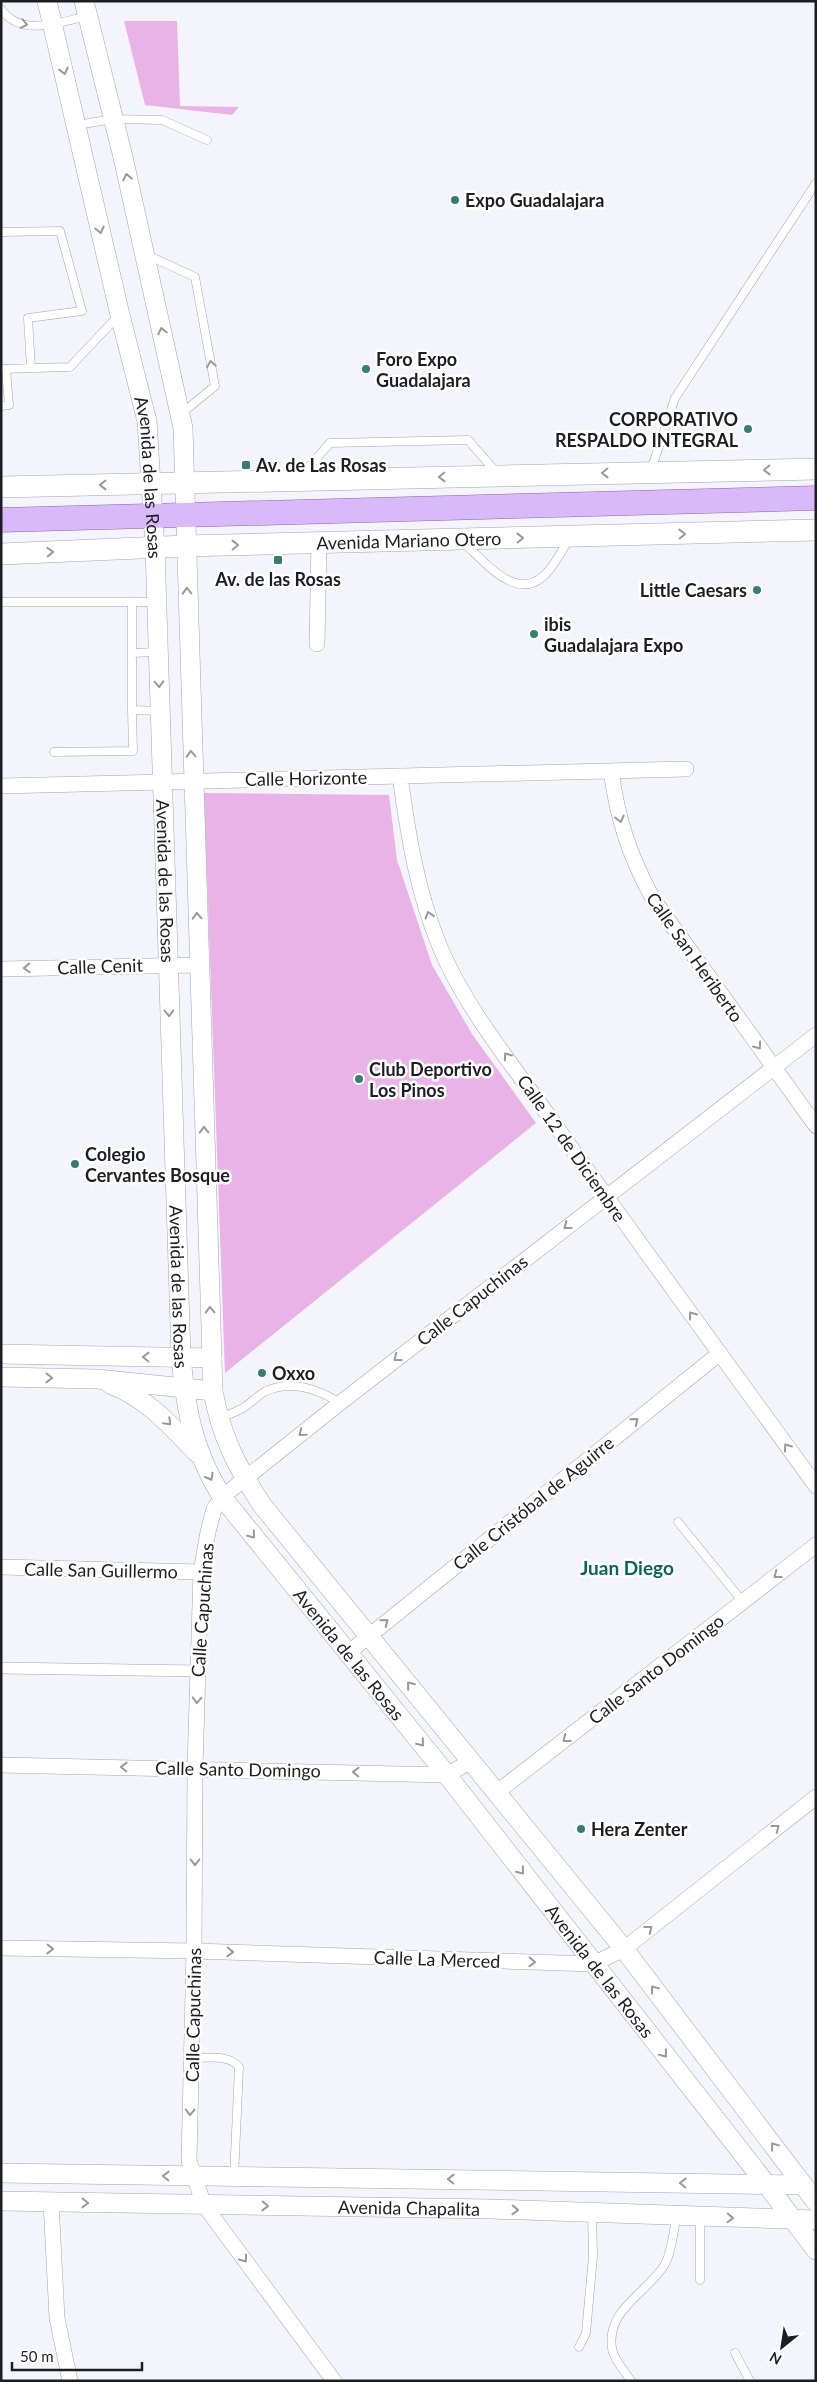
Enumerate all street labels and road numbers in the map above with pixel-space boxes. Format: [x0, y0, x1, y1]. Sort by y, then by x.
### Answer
street label: Avenida de las Rosas [130, 394, 166, 559]
street label: Avenida Mariano Otero [316, 527, 501, 554]
street label: Calle Horizonte [245, 766, 367, 790]
street label: Avenida de las Rosas [152, 799, 179, 963]
street label: Calle San Heriberto [642, 888, 748, 1026]
street label: Calle Cenit [57, 953, 144, 978]
street label: Calle 12 de Diciembre [513, 1070, 631, 1226]
street label: Avenida de las Rosas [165, 1205, 193, 1370]
street label: Calle Capuchinas [412, 1250, 532, 1350]
street label: Calle Cristóbal de Aguirre [448, 1431, 618, 1575]
street label: Calle Capuchinas [186, 1542, 218, 1678]
street label: Calle San Guillermo [24, 1558, 178, 1582]
street label: Avenida de las Rosas [289, 1584, 409, 1725]
street label: Calle Santo Domingo [584, 1609, 728, 1729]
street label: Calle Santo Domingo [155, 1757, 321, 1781]
street label: Avenida de las Rosas [541, 1900, 659, 2042]
street label: Calle La Merced [373, 1946, 501, 1972]
street label: Calle Capuchinas [181, 1947, 205, 2082]
street label: Avenida Chapalita [338, 2196, 480, 2220]

